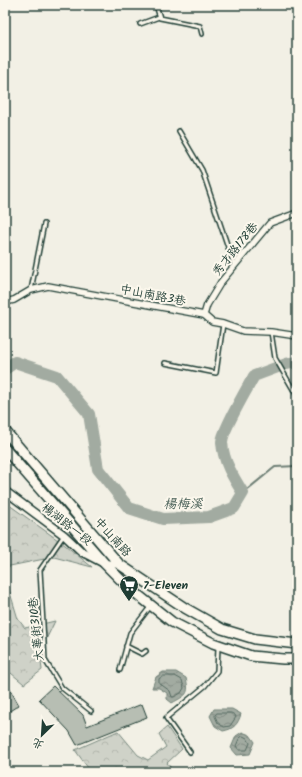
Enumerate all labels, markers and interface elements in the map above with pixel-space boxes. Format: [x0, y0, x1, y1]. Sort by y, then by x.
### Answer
street label: 秀才路178巷 [208, 218, 263, 280]
street label: 中山南路3巷 [118, 280, 188, 311]
water label: 楊梅溪 [163, 494, 203, 515]
street label: 楊湖路一段 [37, 498, 96, 550]
street label: 中山南路 [90, 513, 136, 562]
supermarket icon: 7-Eleven [118, 574, 140, 602]
place label: 7-Eleven [143, 576, 189, 595]
street label: 大華街310巷 [24, 596, 49, 662]
north arrow [22, 715, 62, 755]
text: 北 [29, 733, 47, 754]

